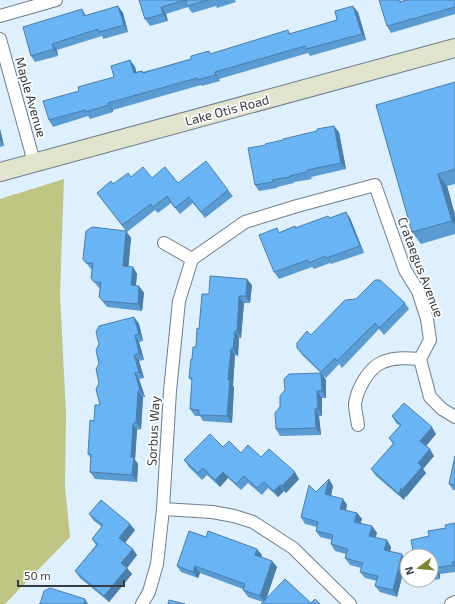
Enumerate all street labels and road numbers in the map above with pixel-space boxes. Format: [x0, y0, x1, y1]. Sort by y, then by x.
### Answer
street label: Maple Avenue [12, 55, 50, 139]
street label: Lake Otis Road [183, 91, 271, 129]
street label: Crataegus Avenue [394, 215, 448, 319]
street label: Sorbus Way [143, 395, 163, 466]

